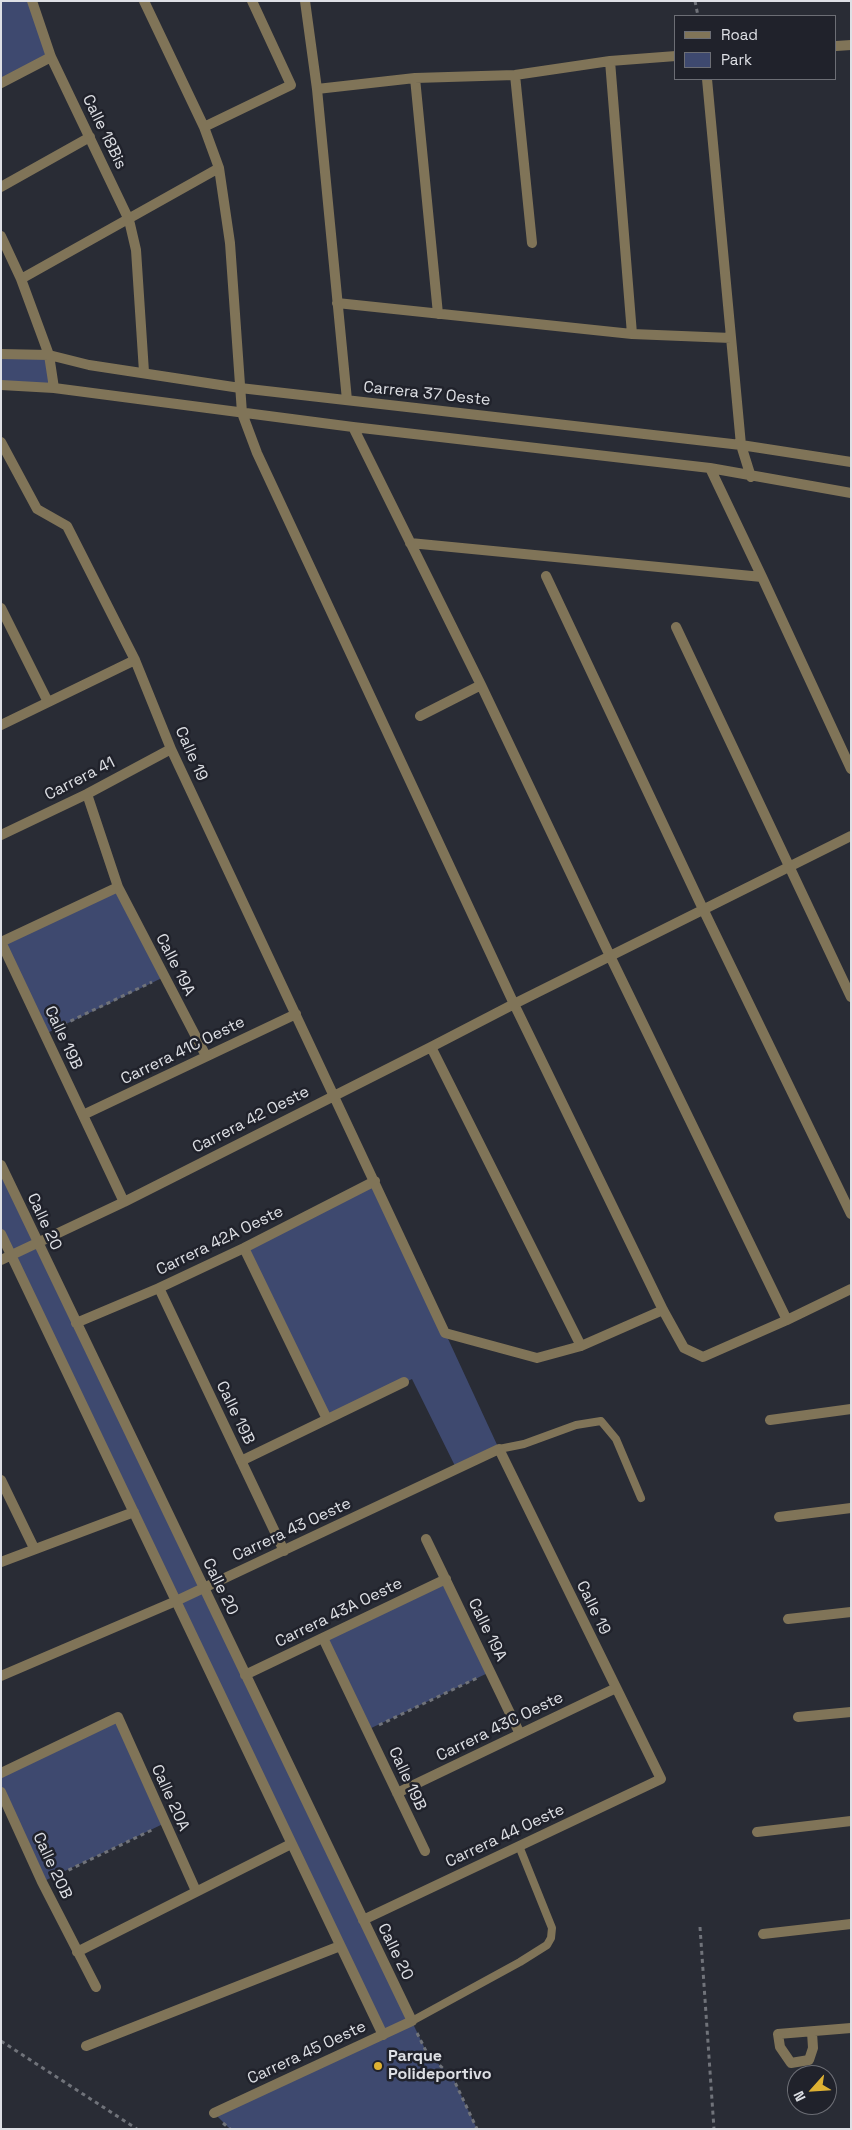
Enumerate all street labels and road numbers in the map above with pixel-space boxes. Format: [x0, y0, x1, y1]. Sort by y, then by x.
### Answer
street label: Calle 18Bis [78, 92, 130, 172]
street label: Carrera 37 Oeste [363, 378, 491, 410]
street label: Calle 19 [171, 724, 211, 784]
street label: Carrera 41 [42, 753, 118, 805]
street label: Calle 19A [151, 931, 199, 999]
street label: Calle 19B [40, 1003, 86, 1073]
street label: Carrera 41C Oeste [118, 1013, 248, 1089]
street label: Carrera 42 Oeste [189, 1082, 313, 1158]
street label: Calle 20 [22, 1190, 66, 1254]
street label: Carrera 42A Oeste [154, 1202, 286, 1280]
street label: Calle 19B [211, 1378, 259, 1448]
street label: Carrera 43 Oeste [230, 1494, 354, 1566]
street label: Calle 20 [198, 1555, 242, 1619]
street label: Carrera 43A Oeste [272, 1574, 406, 1652]
street label: Calle 19 [572, 1578, 614, 1638]
street label: Calle 19A [464, 1595, 510, 1665]
street label: Carrera 43C Oeste [433, 1688, 567, 1766]
street label: Calle 19B [384, 1744, 430, 1814]
street label: Calle 20A [147, 1762, 193, 1834]
street label: Carrera 44 Oeste [443, 1800, 567, 1872]
street label: Calle 20B [28, 1830, 76, 1902]
street label: Calle 20 [373, 1920, 417, 1984]
street label: Carrera 45 Oeste [245, 2017, 369, 2089]

